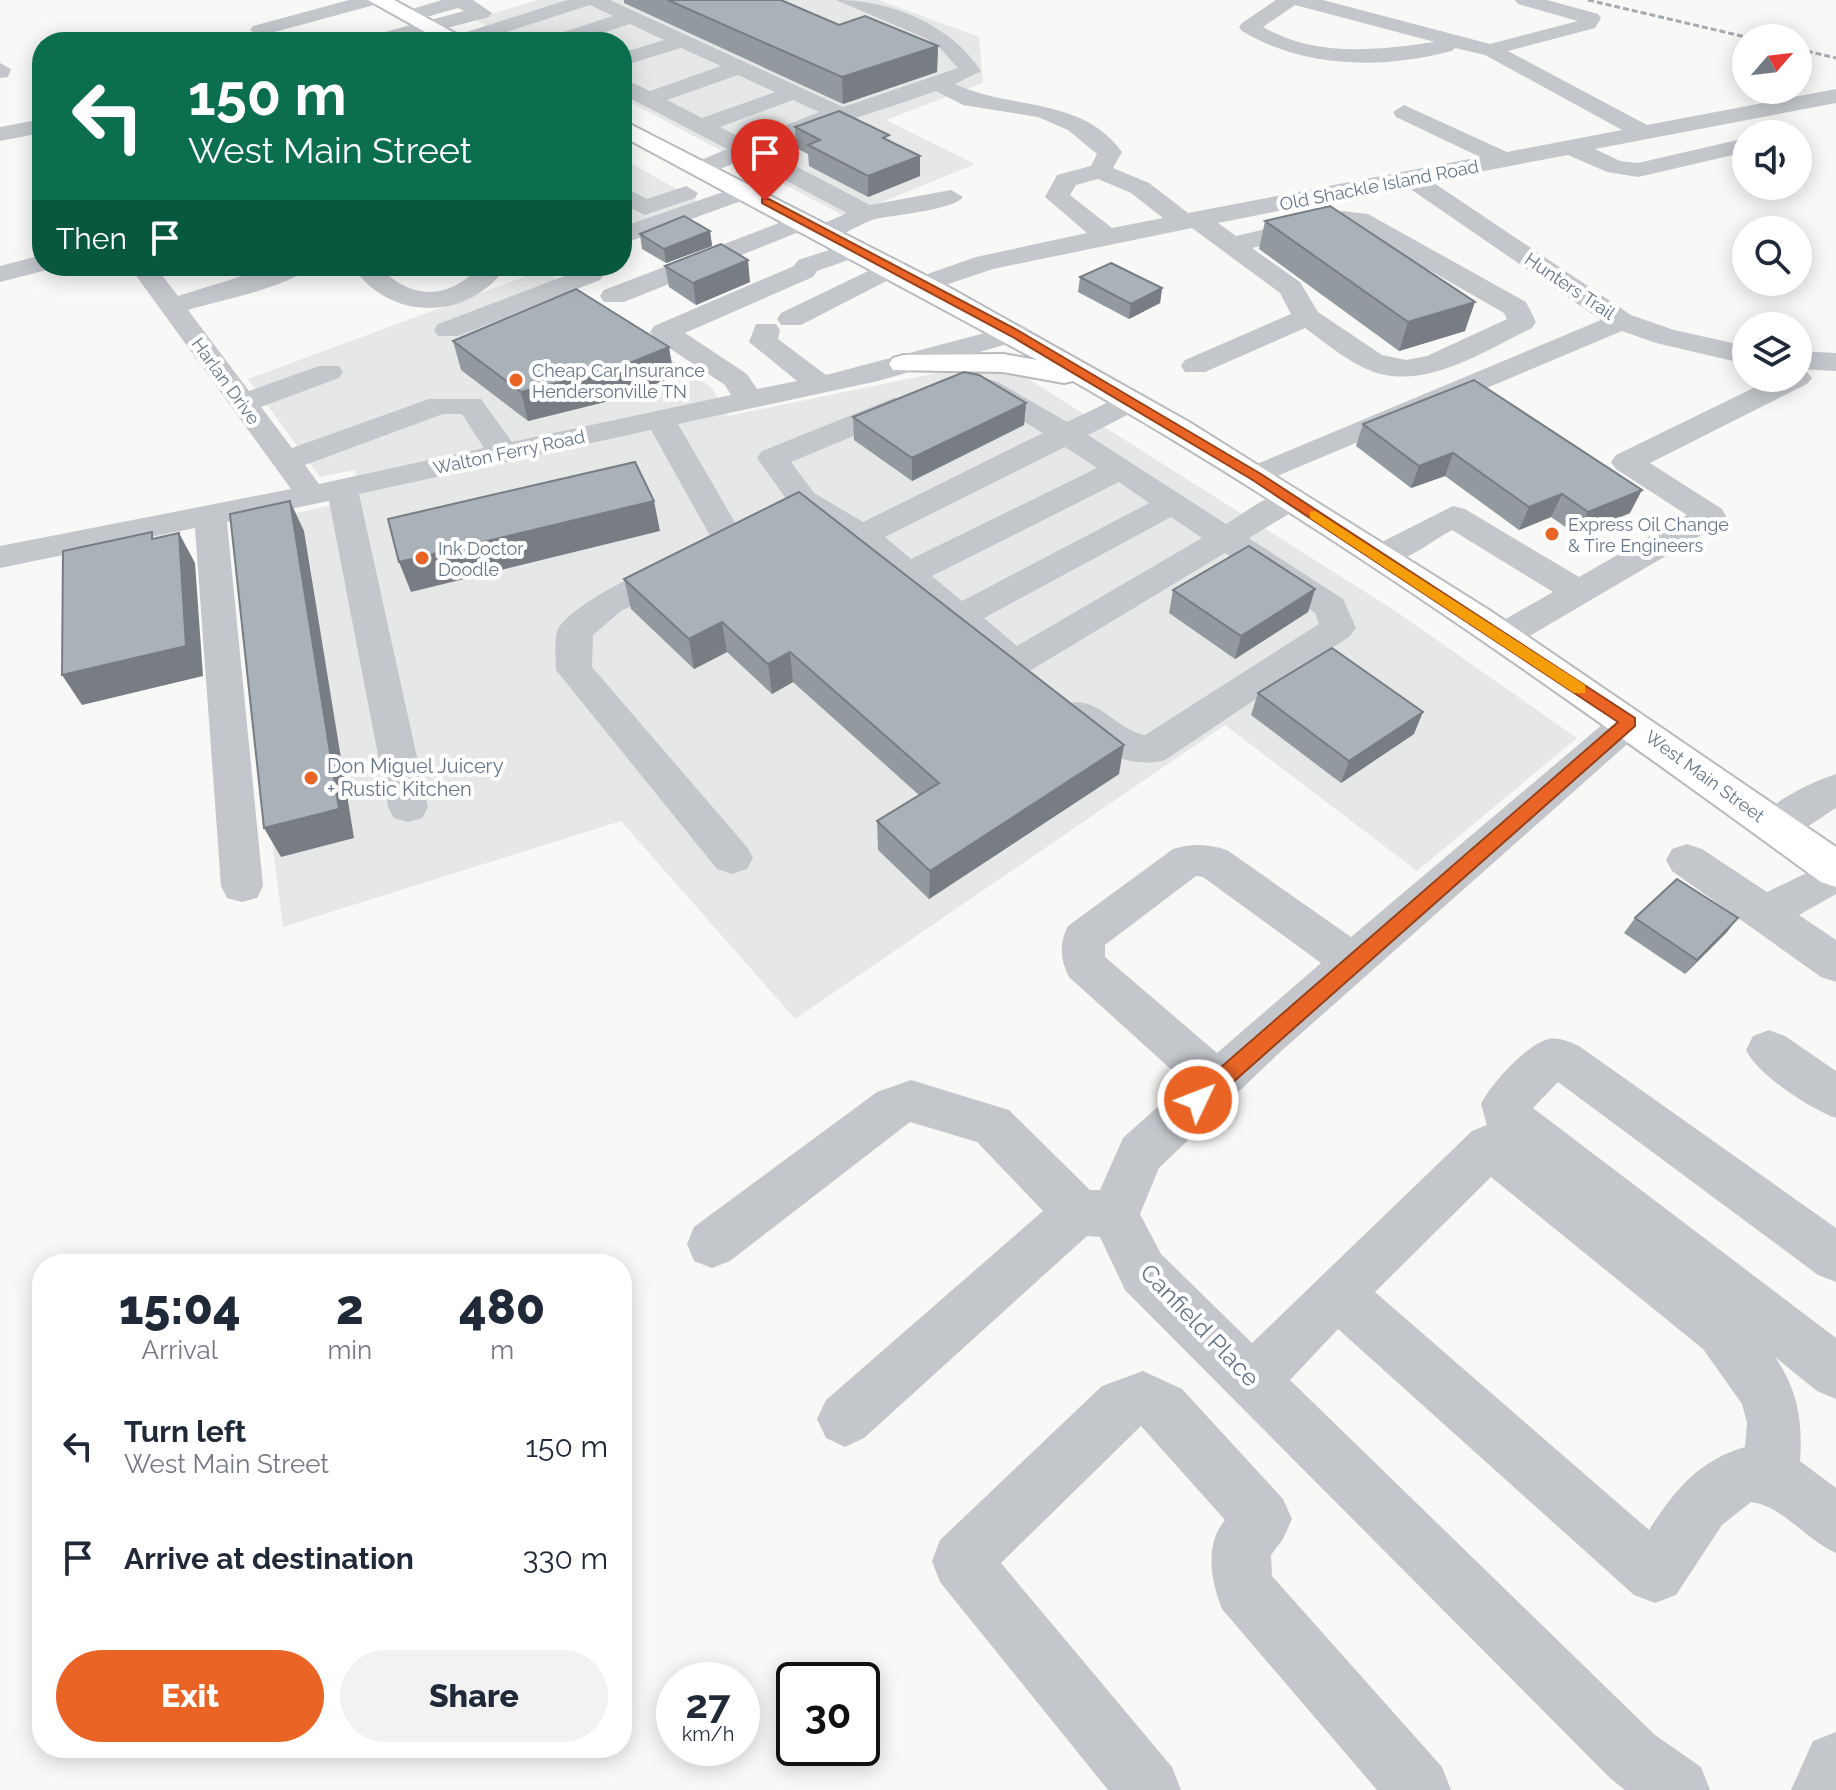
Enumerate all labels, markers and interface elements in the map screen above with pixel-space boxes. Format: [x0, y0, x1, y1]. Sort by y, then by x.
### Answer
north arrow [1732, 24, 1812, 104]
map controls [1732, 24, 1812, 392]
text: 150 m [188, 62, 347, 128]
icon: left [56, 64, 160, 168]
pin [731, 119, 799, 201]
button: sound [1732, 120, 1812, 200]
text: West Main Street [188, 129, 472, 171]
icon: arrive [743, 131, 787, 175]
street label: Old Shackle Island Road [1278, 155, 1480, 215]
icon: arrive [143, 216, 187, 260]
button: search [1732, 216, 1812, 296]
text: Then [56, 221, 127, 256]
street label: Hunters Trail [1521, 248, 1619, 324]
button: layers [1732, 312, 1812, 392]
street label: Harlan Drive [188, 334, 265, 429]
place label: Cheap Car Insurance Hendersonville TN [532, 360, 705, 402]
marker: Cheap Car Insurance Hendersonville TN [507, 371, 525, 389]
street label: Walton Ferry Road [431, 426, 587, 478]
place label: Express Oil Change & Tire Engineers [1568, 514, 1729, 556]
marker: Express Oil Change & Tire Engineers [1543, 525, 1561, 543]
place label: Ink Doctor Doodle [438, 538, 524, 580]
marker: Ink Doctor Doodle [413, 549, 431, 567]
street label: West Main Street [1641, 726, 1769, 826]
place label: Don Miguel Juicery + Rustic Kitchen [327, 754, 504, 801]
marker: Don Miguel Juicery + Rustic Kitchen [302, 769, 320, 787]
position arrow [1156, 1058, 1240, 1142]
street label: Canfield Place [1134, 1258, 1266, 1392]
text: 15:04 [119, 1279, 241, 1335]
text: 2 [336, 1279, 364, 1335]
text: 480 [459, 1279, 545, 1335]
text: Arrival [142, 1335, 218, 1365]
text: min [327, 1335, 372, 1365]
text: m [490, 1335, 514, 1365]
text: Turn left [124, 1414, 246, 1449]
icon: left [56, 1424, 100, 1468]
text: 150 m [525, 1429, 608, 1464]
text: West Main Street [124, 1449, 329, 1479]
icon: arrive [56, 1536, 100, 1580]
text: Arrive at destination [124, 1541, 414, 1576]
text: 330 m [522, 1541, 608, 1576]
button: Exit [56, 1650, 324, 1742]
button: Share [340, 1650, 608, 1742]
speed limit sign: 30 [776, 1662, 880, 1766]
text: 27 [685, 1680, 730, 1727]
text: km/h [682, 1722, 734, 1746]

